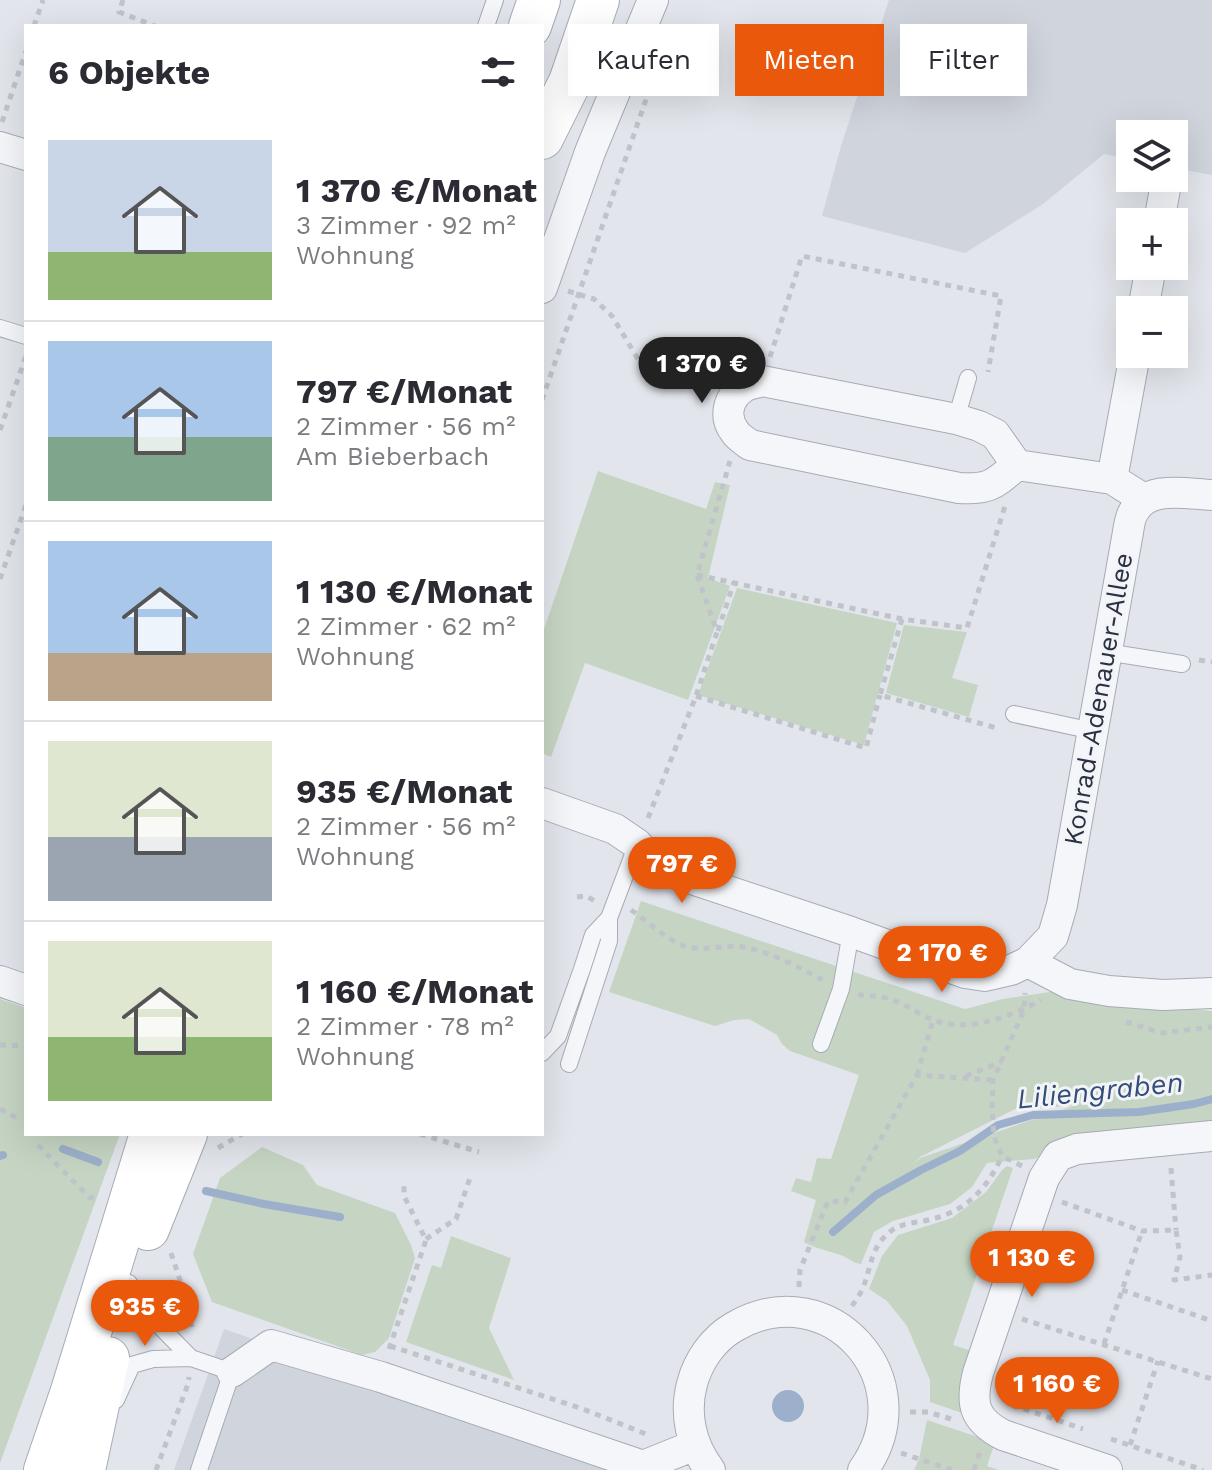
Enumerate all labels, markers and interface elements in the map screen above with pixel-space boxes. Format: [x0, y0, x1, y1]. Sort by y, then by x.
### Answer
chip: Kaufen [568, 24, 719, 96]
chip: Mieten [735, 24, 884, 96]
chip: Filter [900, 24, 1027, 96]
icon: filters [476, 50, 520, 94]
text: 6 Objekte [48, 52, 210, 92]
map controls [1116, 120, 1188, 368]
button: layers [1116, 120, 1188, 192]
text: 1 370 €/Monat [296, 170, 537, 210]
icon: home [112, 172, 208, 268]
button: + [1116, 208, 1188, 280]
text: 3 Zimmer · 92 m² [296, 210, 516, 240]
text: Wohnung [296, 240, 414, 270]
button: − [1116, 296, 1188, 368]
pin: 1 370 € [628, 337, 776, 405]
text: 1 370 € [657, 348, 747, 378]
text: 797 €/Monat [296, 371, 512, 411]
icon: home [112, 373, 208, 469]
text: 2 Zimmer · 56 m² [296, 411, 516, 441]
text: Am Bieberbach [296, 441, 489, 471]
street label: Konrad-Adenauer-Allee [1058, 551, 1138, 847]
text: 1 130 €/Monat [296, 571, 532, 611]
icon: home [112, 573, 208, 669]
text: 2 Zimmer · 62 m² [296, 611, 516, 641]
text: Wohnung [296, 641, 414, 671]
text: 935 €/Monat [296, 771, 512, 811]
icon: home [112, 773, 208, 869]
text: 2 Zimmer · 56 m² [296, 811, 516, 841]
pin: 797 € [626, 837, 738, 905]
text: Wohnung [296, 841, 414, 871]
text: 797 € [646, 848, 718, 878]
pin: 2 170 € [868, 926, 1016, 994]
text: 2 170 € [896, 937, 988, 967]
text: 1 160 €/Monat [296, 971, 533, 1011]
icon: home [112, 973, 208, 1069]
text: 2 Zimmer · 78 m² [296, 1011, 514, 1041]
text: Wohnung [296, 1041, 414, 1071]
water label: Liliengraben [1015, 1065, 1185, 1116]
pin: 1 130 € [958, 1231, 1106, 1299]
text: 1 130 € [988, 1242, 1076, 1272]
pin: 935 € [89, 1280, 201, 1348]
text: 935 € [109, 1291, 181, 1321]
pin: 1 160 € [983, 1357, 1131, 1425]
text: 1 160 € [1013, 1368, 1101, 1398]

